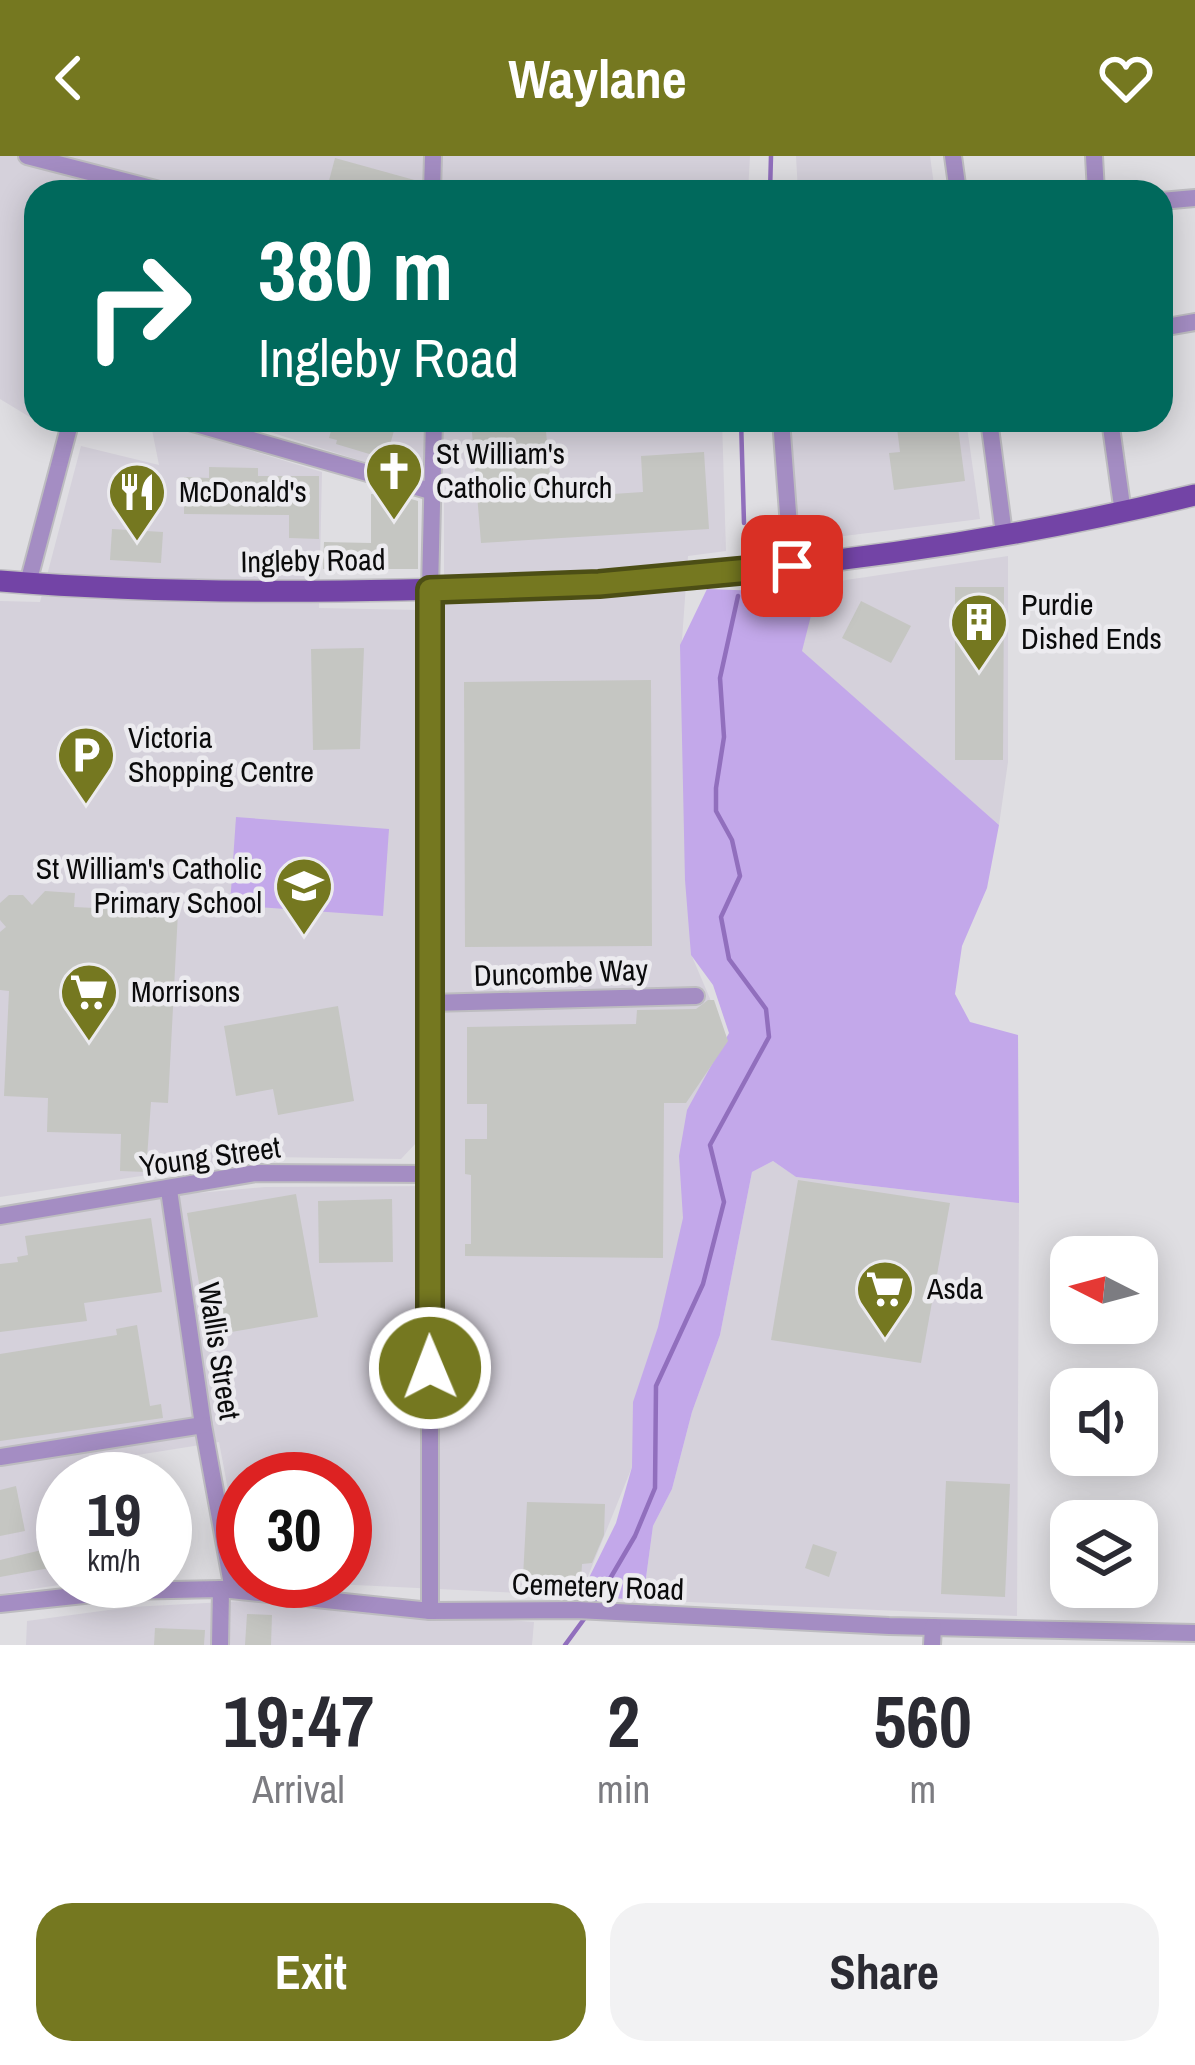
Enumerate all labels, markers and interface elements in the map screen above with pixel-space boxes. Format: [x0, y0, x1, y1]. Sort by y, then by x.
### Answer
text: Waylane [508, 42, 687, 115]
icon: back [36, 45, 102, 111]
icon: heart [1093, 45, 1159, 111]
text: 380 m [258, 213, 453, 326]
icon: right [60, 228, 216, 384]
text: Ingleby Road [258, 321, 519, 394]
place label: St William's Catholic Church [436, 433, 612, 507]
church icon: St William's Catholic Church [363, 440, 425, 522]
restaurant icon: McDonald's [106, 461, 168, 543]
place label: McDonald's [179, 471, 307, 511]
pin [741, 515, 843, 617]
icon: arrive [759, 533, 825, 599]
street label: Ingleby Road [240, 539, 386, 581]
place label: Purdie Dished Ends [1021, 584, 1162, 658]
building icon: Purdie Dished Ends [948, 591, 1010, 673]
place label: Victoria Shopping Centre [128, 717, 314, 791]
parking icon: Victoria Shopping Centre [55, 724, 117, 806]
place label: St William's Catholic Primary School [36, 848, 262, 922]
school or university icon: St William's Catholic Primary School [273, 855, 335, 937]
street label: Duncombe Way [473, 949, 649, 995]
supermarket icon: Morrisons [58, 961, 120, 1043]
place label: Morrisons [131, 971, 240, 1011]
street label: Young Street [137, 1126, 283, 1186]
north arrow [1050, 1236, 1158, 1344]
map controls [1050, 1236, 1158, 1608]
supermarket icon: Asda [854, 1258, 916, 1340]
place label: Asda [926, 1268, 983, 1308]
street label: Wallis Street [189, 1279, 251, 1423]
position arrow [367, 1305, 493, 1431]
button: sound [1050, 1368, 1158, 1476]
speed limit sign: 30 [216, 1452, 372, 1608]
text: 19 [87, 1474, 141, 1555]
button: layers [1050, 1500, 1158, 1608]
text: km/h [87, 1540, 141, 1580]
street label: Cemetery Road [511, 1563, 685, 1609]
text: 19:47 [223, 1672, 374, 1769]
text: 2 [607, 1672, 640, 1769]
text: 560 [873, 1672, 972, 1769]
text: Arrival [252, 1763, 345, 1815]
text: min [597, 1763, 650, 1815]
text: m [909, 1763, 936, 1815]
button: Exit [36, 1903, 586, 2041]
button: Share [610, 1903, 1159, 2041]

